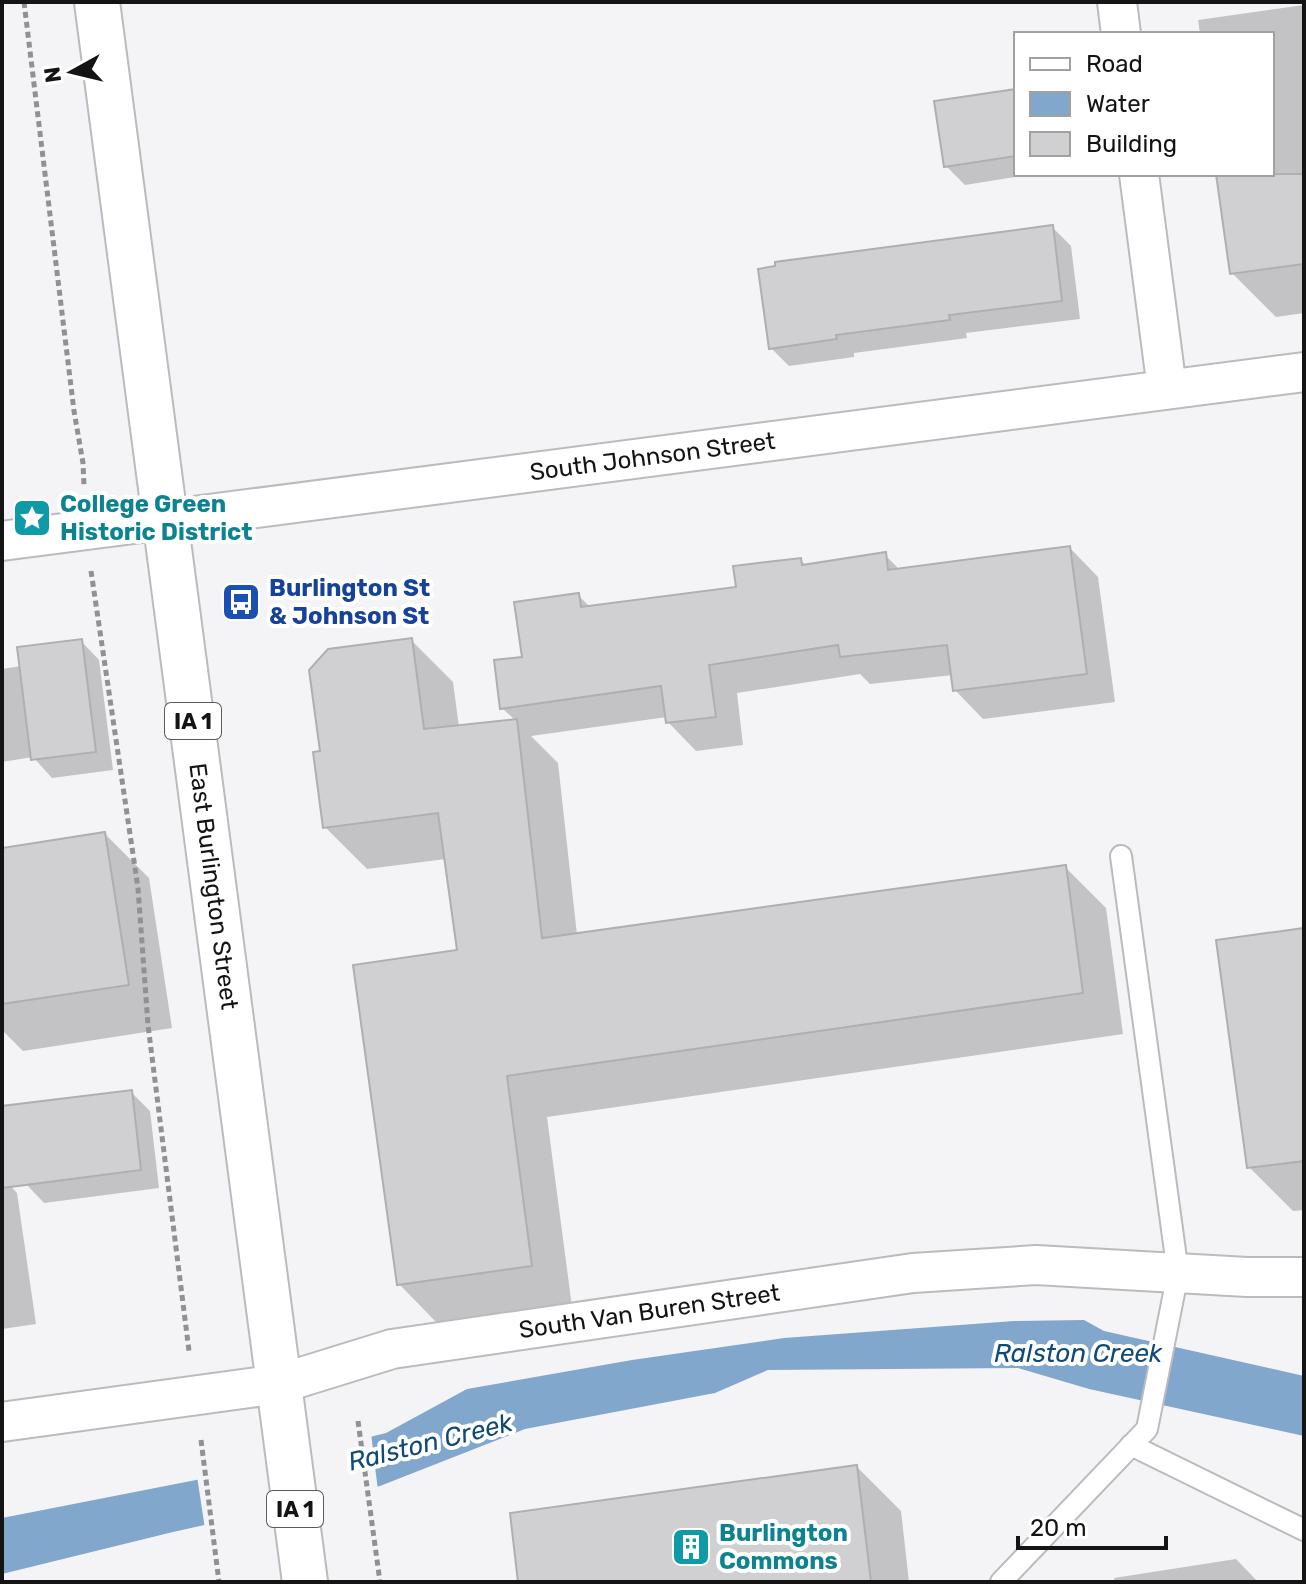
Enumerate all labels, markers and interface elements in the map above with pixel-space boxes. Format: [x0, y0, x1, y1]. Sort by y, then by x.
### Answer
north arrow [32, 32, 112, 112]
legend [1014, 32, 1274, 176]
text: Road [1086, 50, 1143, 78]
text: N [38, 65, 67, 84]
text: Water [1086, 90, 1150, 118]
text: Building [1086, 130, 1177, 158]
street label: South Johnson Street [528, 427, 777, 486]
place label: College Green Historic District [60, 490, 252, 546]
place icon: College Green Historic District [11, 497, 53, 539]
place label: Burlington St & Johnson St [269, 574, 430, 630]
bus stop icon: Burlington St & Johnson St [220, 581, 262, 623]
road number: IA 1 [165, 703, 221, 739]
street label: East Burlington Street [183, 761, 244, 1011]
street label: South Van Buren Street [517, 1279, 782, 1344]
water label: Ralston Creek [994, 1338, 1163, 1369]
water label: Ralston Creek [345, 1407, 516, 1478]
road number: IA 1 [267, 1491, 323, 1527]
scale bar [1018, 1500, 1166, 1550]
text: 20 m [1030, 1514, 1087, 1542]
place label: Burlington Commons [719, 1519, 848, 1575]
building icon: Burlington Commons [670, 1526, 712, 1568]

